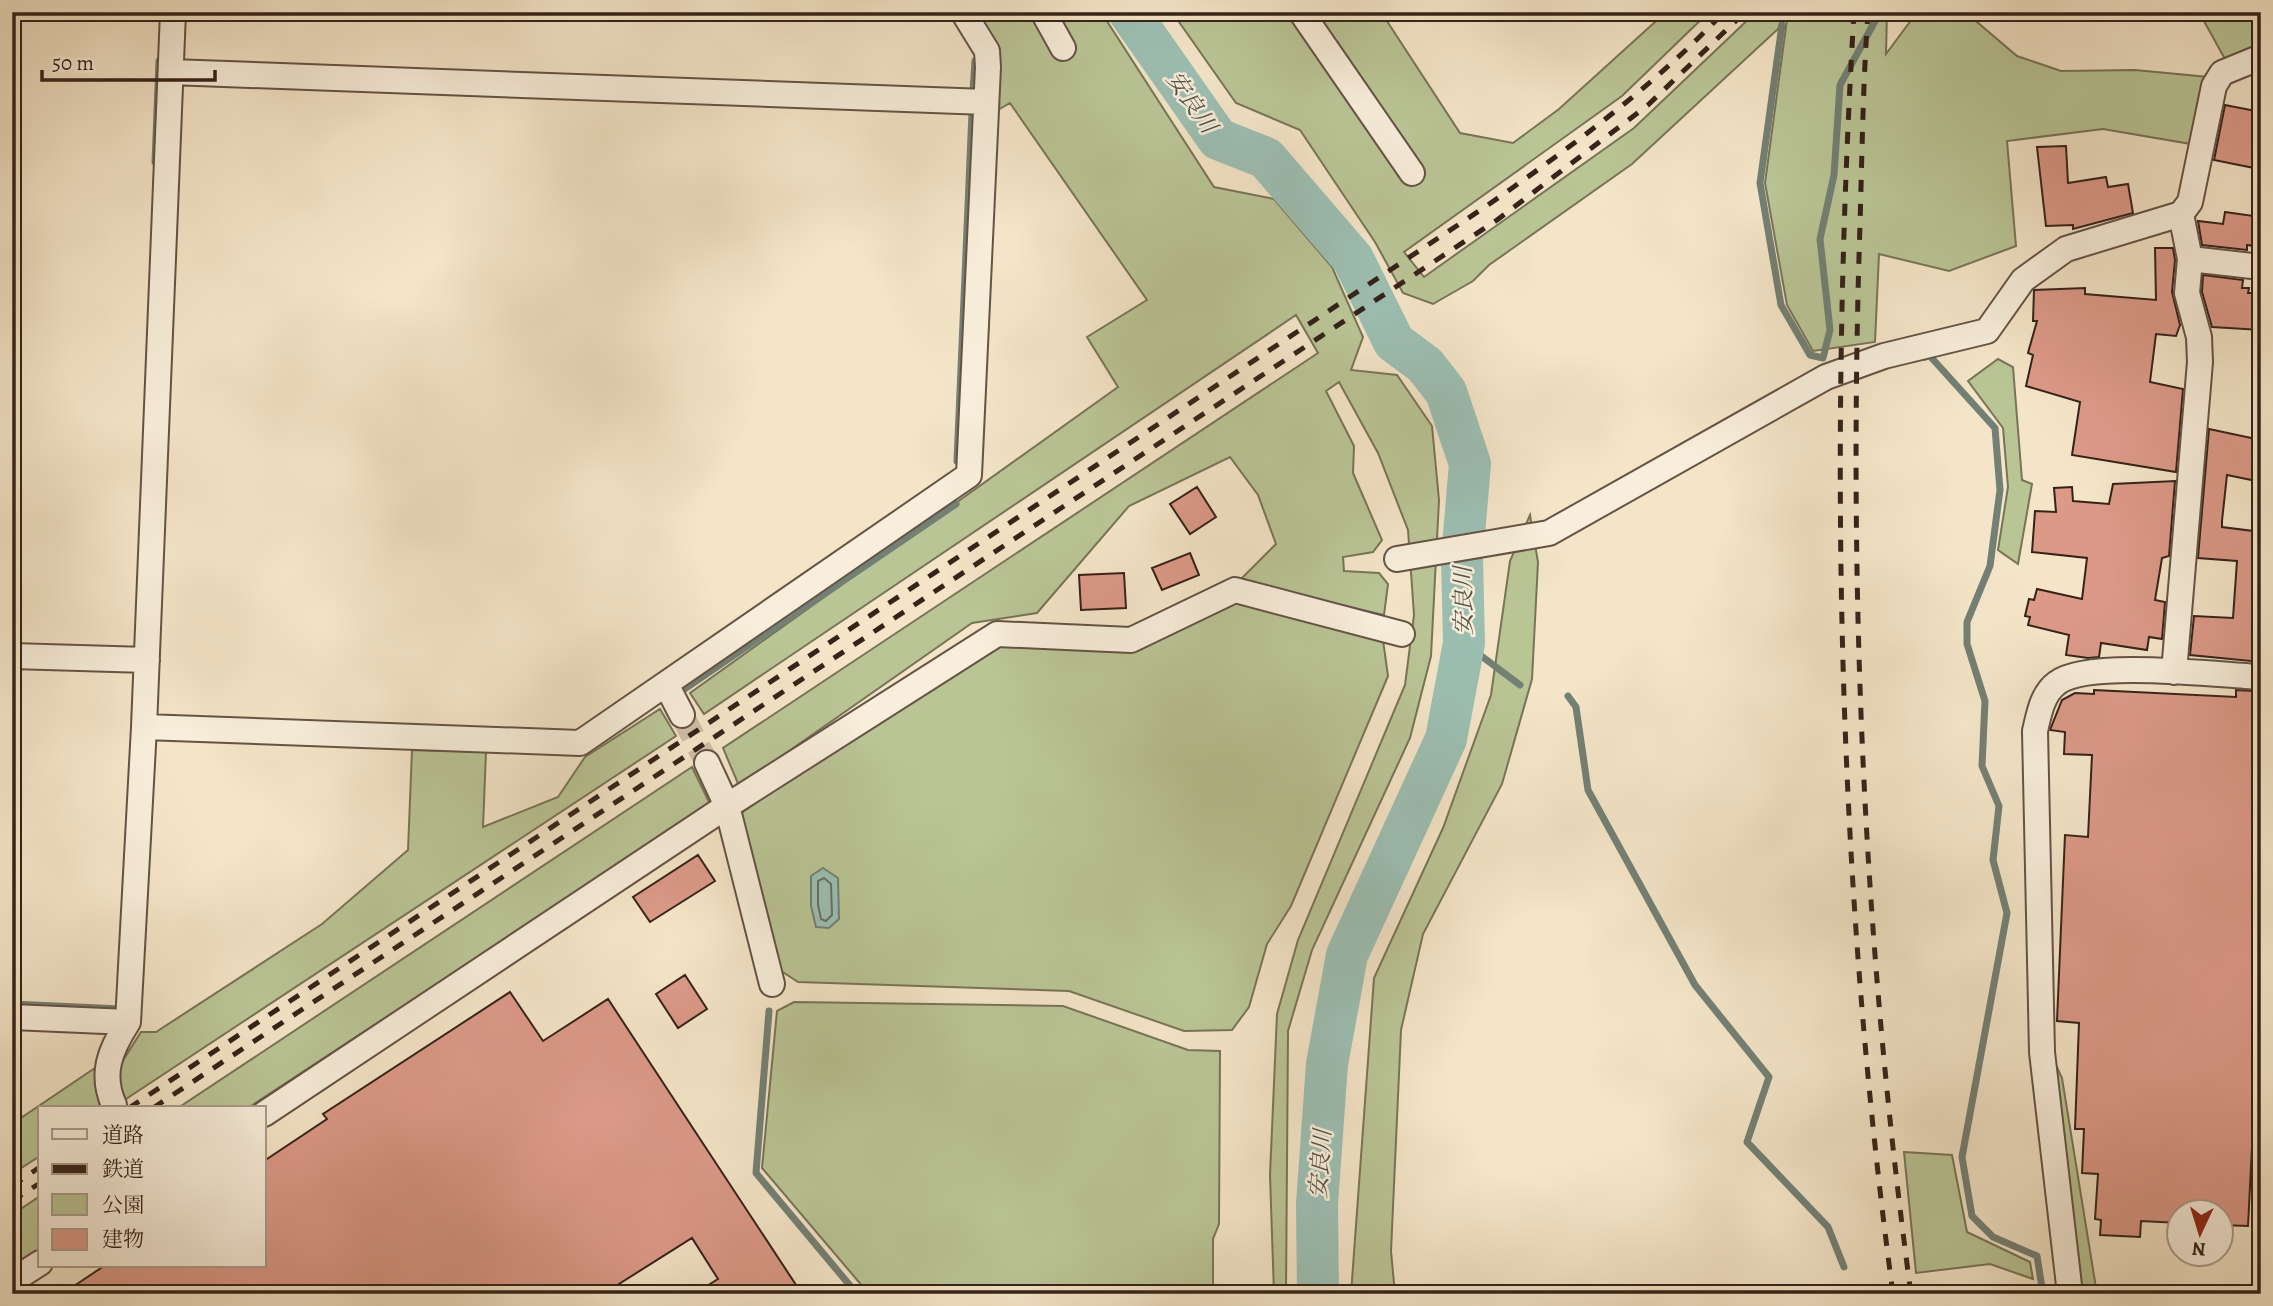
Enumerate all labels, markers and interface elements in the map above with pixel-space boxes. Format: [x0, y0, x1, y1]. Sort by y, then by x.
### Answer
scale bar [42, 38, 215, 82]
text: 50 m [52, 49, 94, 77]
water label: 安良川 [1159, 65, 1226, 142]
water label: 安良川 [1447, 563, 1480, 636]
legend [38, 1106, 266, 1268]
text: 道路 [102, 1121, 144, 1149]
water label: 安良川 [1303, 1126, 1339, 1200]
text: 鉄道 [102, 1155, 144, 1183]
text: 公園 [102, 1191, 144, 1219]
north arrow [2164, 1198, 2234, 1268]
text: 建物 [102, 1225, 144, 1253]
text: N [2191, 1235, 2207, 1262]

